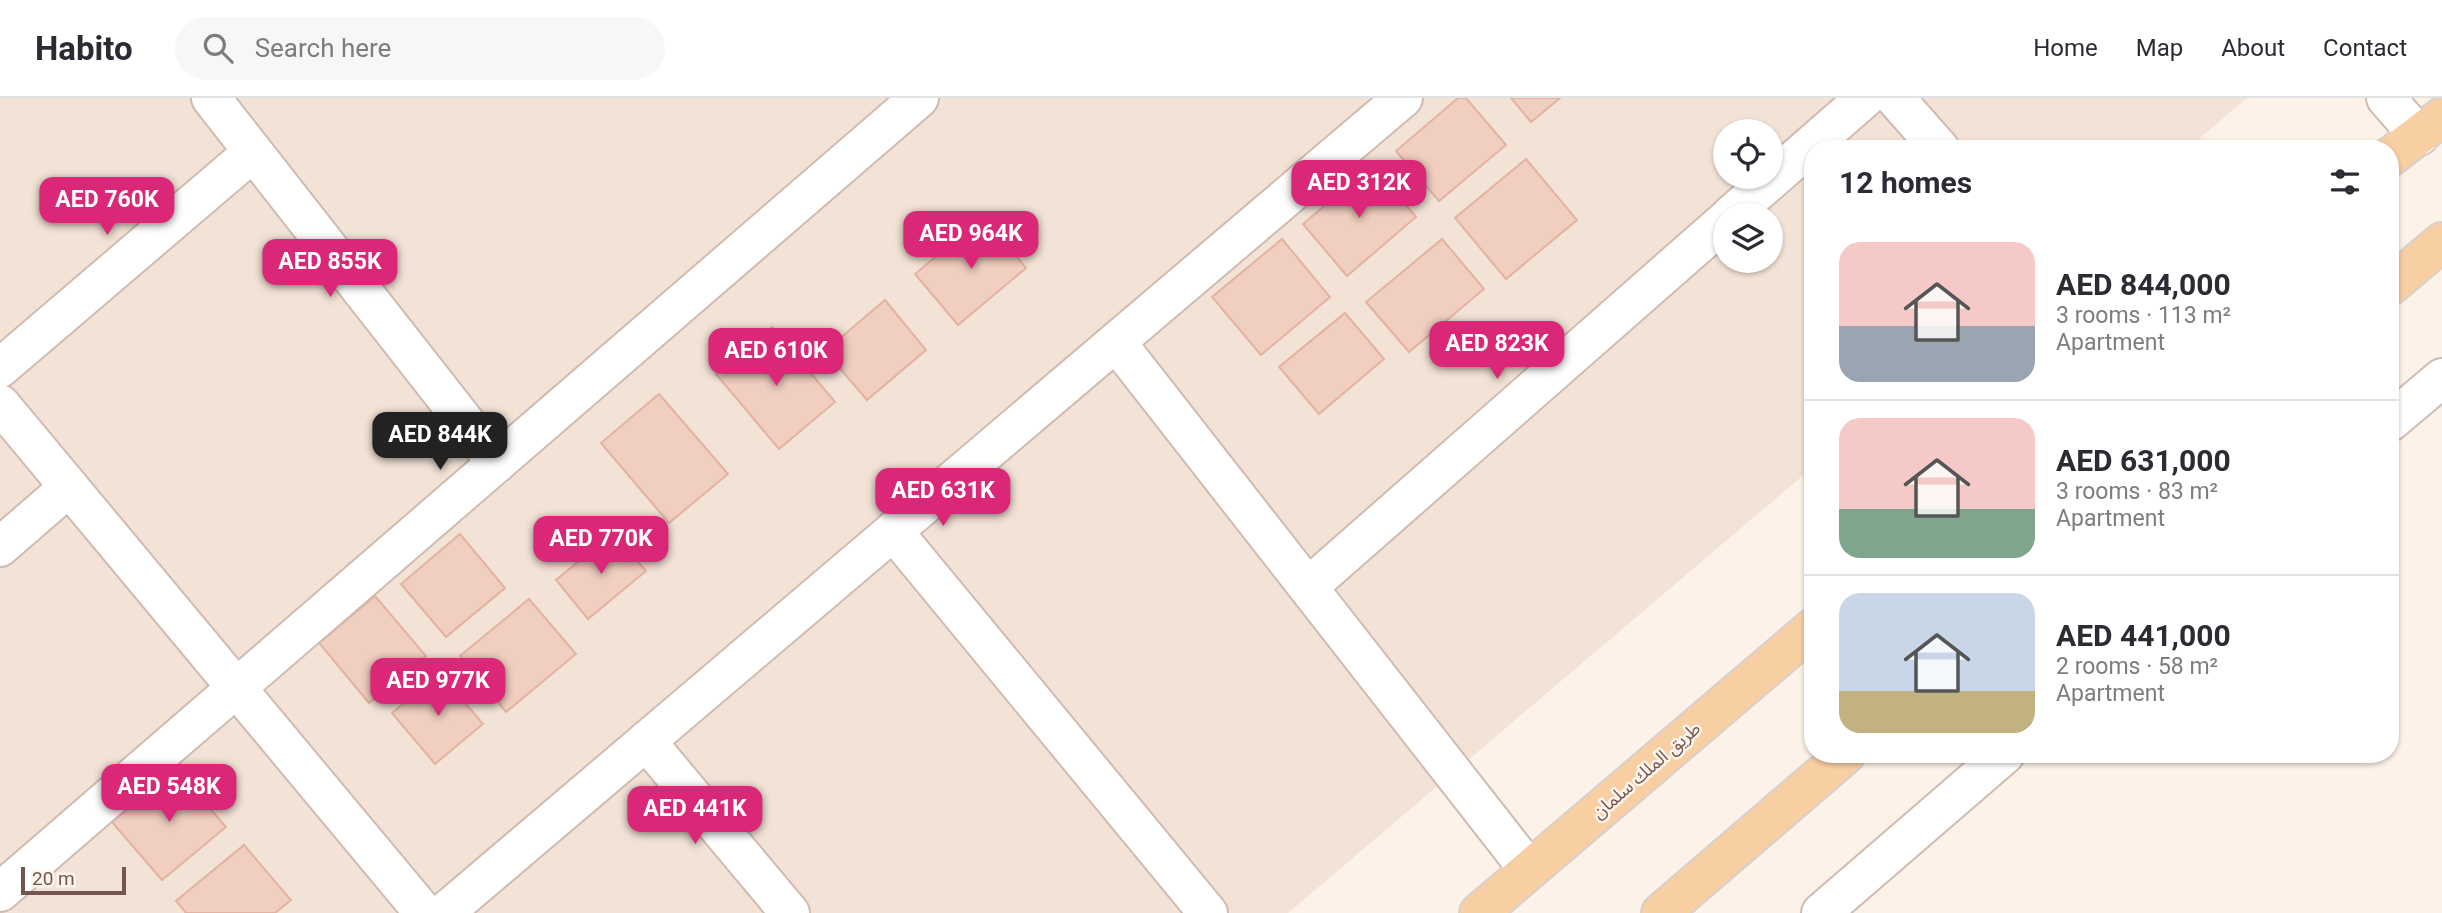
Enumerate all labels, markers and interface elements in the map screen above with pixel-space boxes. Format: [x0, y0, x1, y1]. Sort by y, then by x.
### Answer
search box [175, 17, 665, 80]
text: Habito [35, 29, 133, 68]
icon: search [199, 29, 237, 67]
text: Search here [255, 33, 391, 63]
text: Home [2033, 34, 2098, 62]
text: Map [2136, 34, 2183, 62]
text: About [2221, 34, 2285, 62]
text: Contact [2323, 34, 2407, 62]
map controls [1713, 119, 1783, 273]
button: locate [1713, 119, 1783, 189]
pin: AED 312K [1287, 160, 1431, 220]
icon: filters [2326, 163, 2364, 201]
text: 12 homes [1839, 165, 1972, 200]
text: AED 312K [1307, 169, 1411, 196]
pin: AED 760K [35, 178, 179, 237]
text: AED 760K [55, 186, 159, 213]
button: layers [1713, 203, 1783, 273]
pin: AED 964K [899, 212, 1043, 271]
text: AED 964K [919, 220, 1023, 247]
pin: AED 855K [258, 240, 402, 299]
text: AED 855K [278, 248, 382, 275]
text: AED 844,000 [2056, 267, 2231, 302]
icon: home [1895, 270, 1979, 354]
text: 3 rooms · 113 m² [2056, 302, 2231, 329]
pin: AED 823K [1425, 322, 1569, 381]
pin: AED 610K [704, 328, 848, 388]
text: Apartment [2056, 329, 2165, 356]
text: AED 823K [1445, 330, 1549, 357]
text: AED 610K [724, 337, 828, 364]
pin: AED 844K [368, 412, 512, 472]
text: AED 844K [388, 421, 492, 448]
text: AED 631,000 [2056, 443, 2231, 478]
icon: home [1895, 446, 1979, 530]
pin: AED 631K [871, 468, 1015, 528]
text: AED 631K [891, 477, 995, 504]
text: 3 rooms · 83 m² [2056, 478, 2218, 505]
text: Apartment [2056, 505, 2165, 532]
pin: AED 770K [529, 517, 673, 576]
text: AED 770K [549, 525, 653, 552]
text: AED 441,000 [2056, 618, 2231, 653]
icon: home [1895, 621, 1979, 705]
text: 2 rooms · 58 m² [2056, 653, 2218, 680]
pin: AED 977K [366, 658, 510, 718]
text: AED 977K [386, 667, 490, 694]
text: Apartment [2056, 680, 2165, 707]
street label: طريق الملك سلمان [1588, 717, 1705, 823]
pin: AED 548K [97, 764, 241, 824]
text: AED 548K [117, 773, 221, 800]
pin: AED 441K [623, 786, 767, 846]
text: AED 441K [643, 795, 747, 822]
scale bar [21, 864, 126, 896]
text: 20 m [32, 867, 75, 890]

